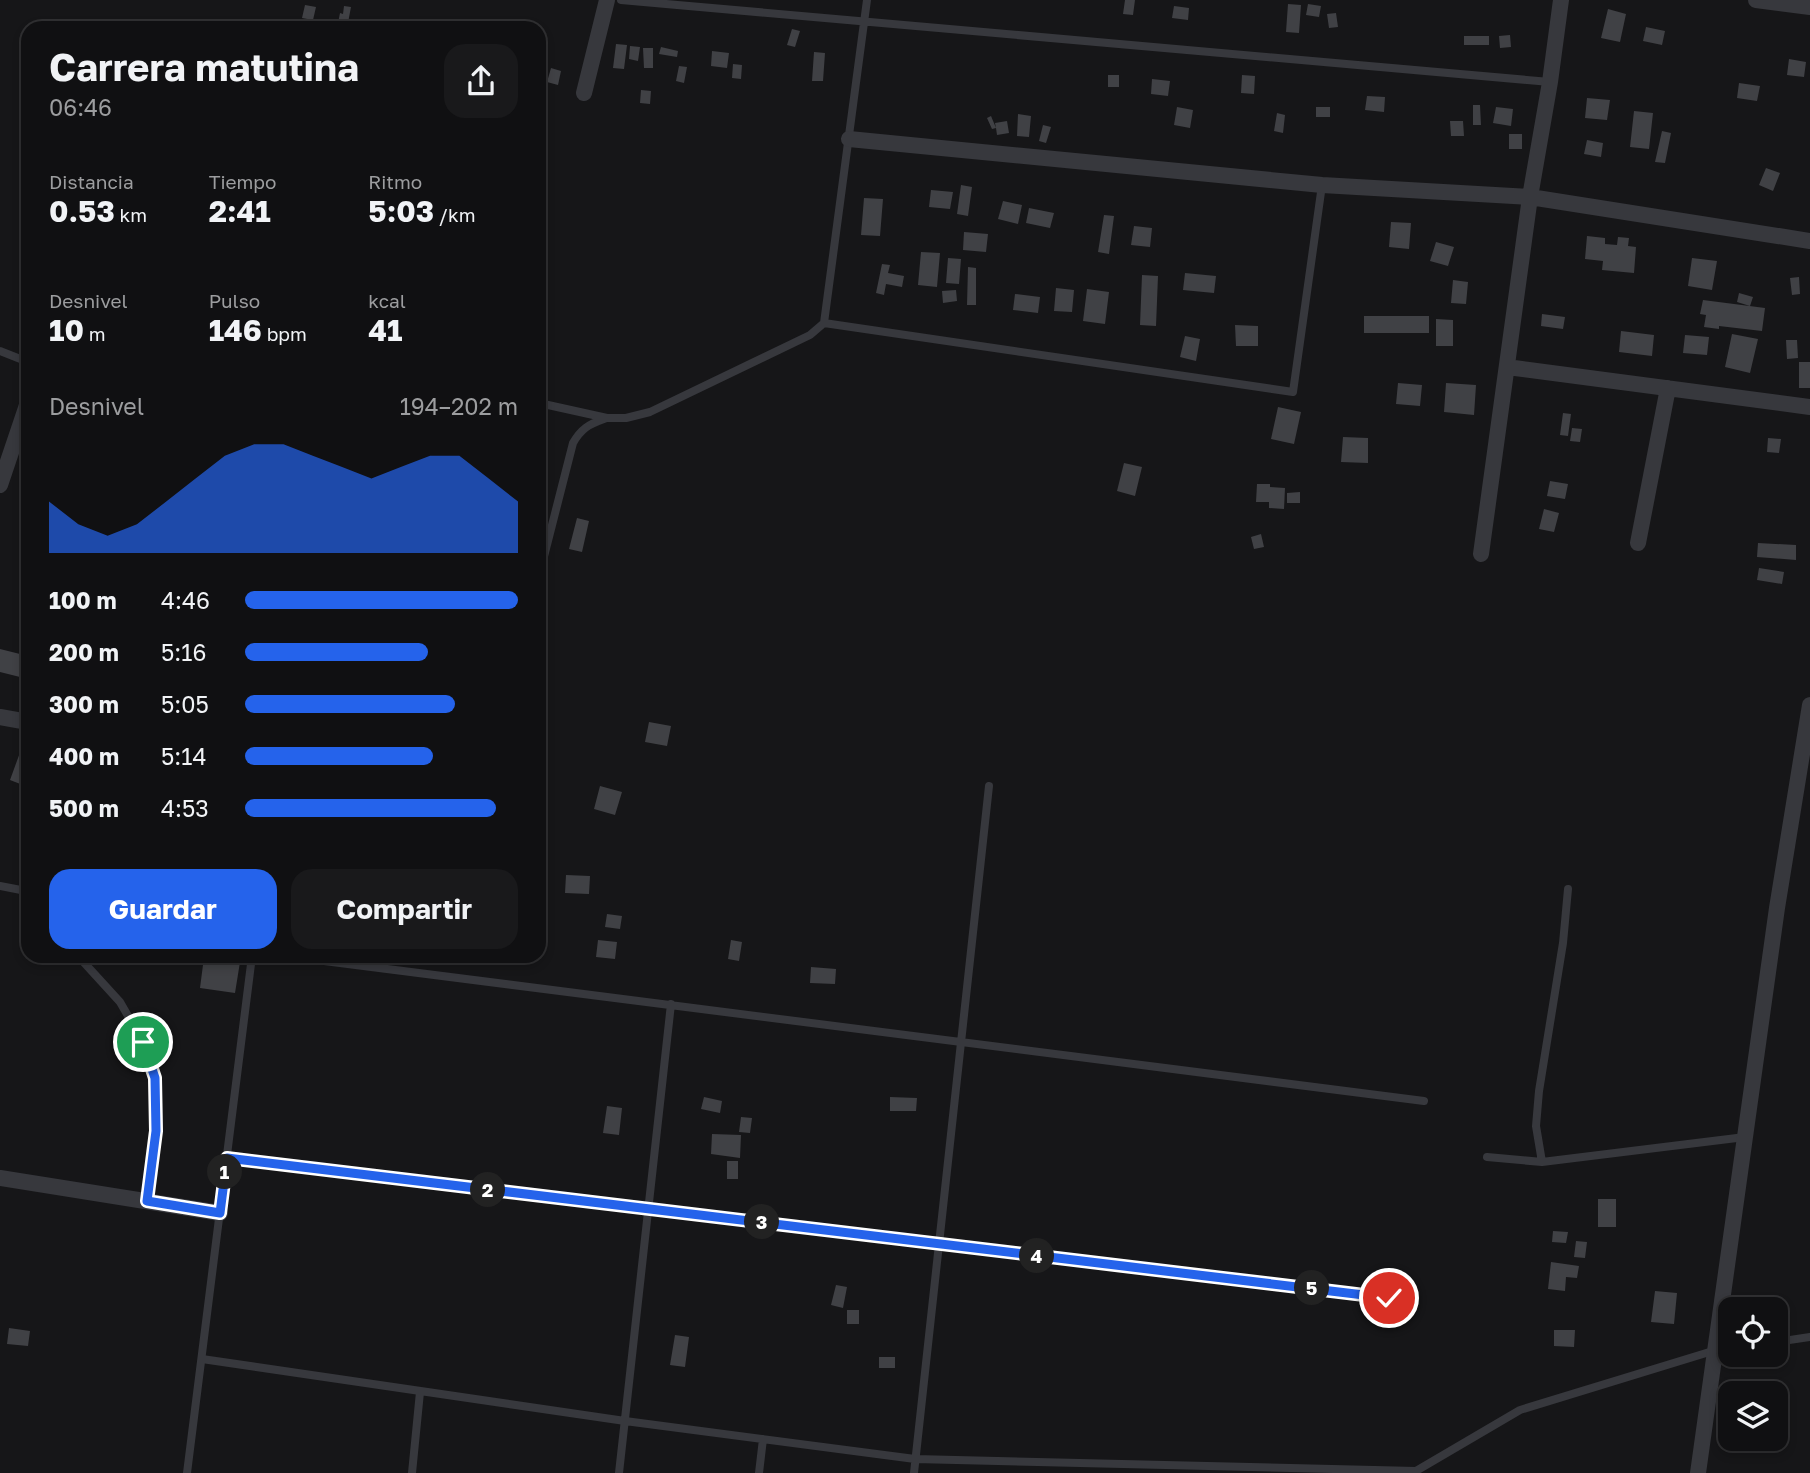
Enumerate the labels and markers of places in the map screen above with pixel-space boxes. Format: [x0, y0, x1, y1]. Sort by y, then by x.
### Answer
pin [113, 1012, 173, 1072]
pin: 1 [208, 1154, 243, 1190]
pin: 2 [470, 1172, 505, 1208]
pin: 3 [744, 1204, 780, 1240]
pin: 4 [1020, 1238, 1054, 1274]
pin [1359, 1268, 1419, 1328]
pin: 5 [1294, 1270, 1330, 1306]

